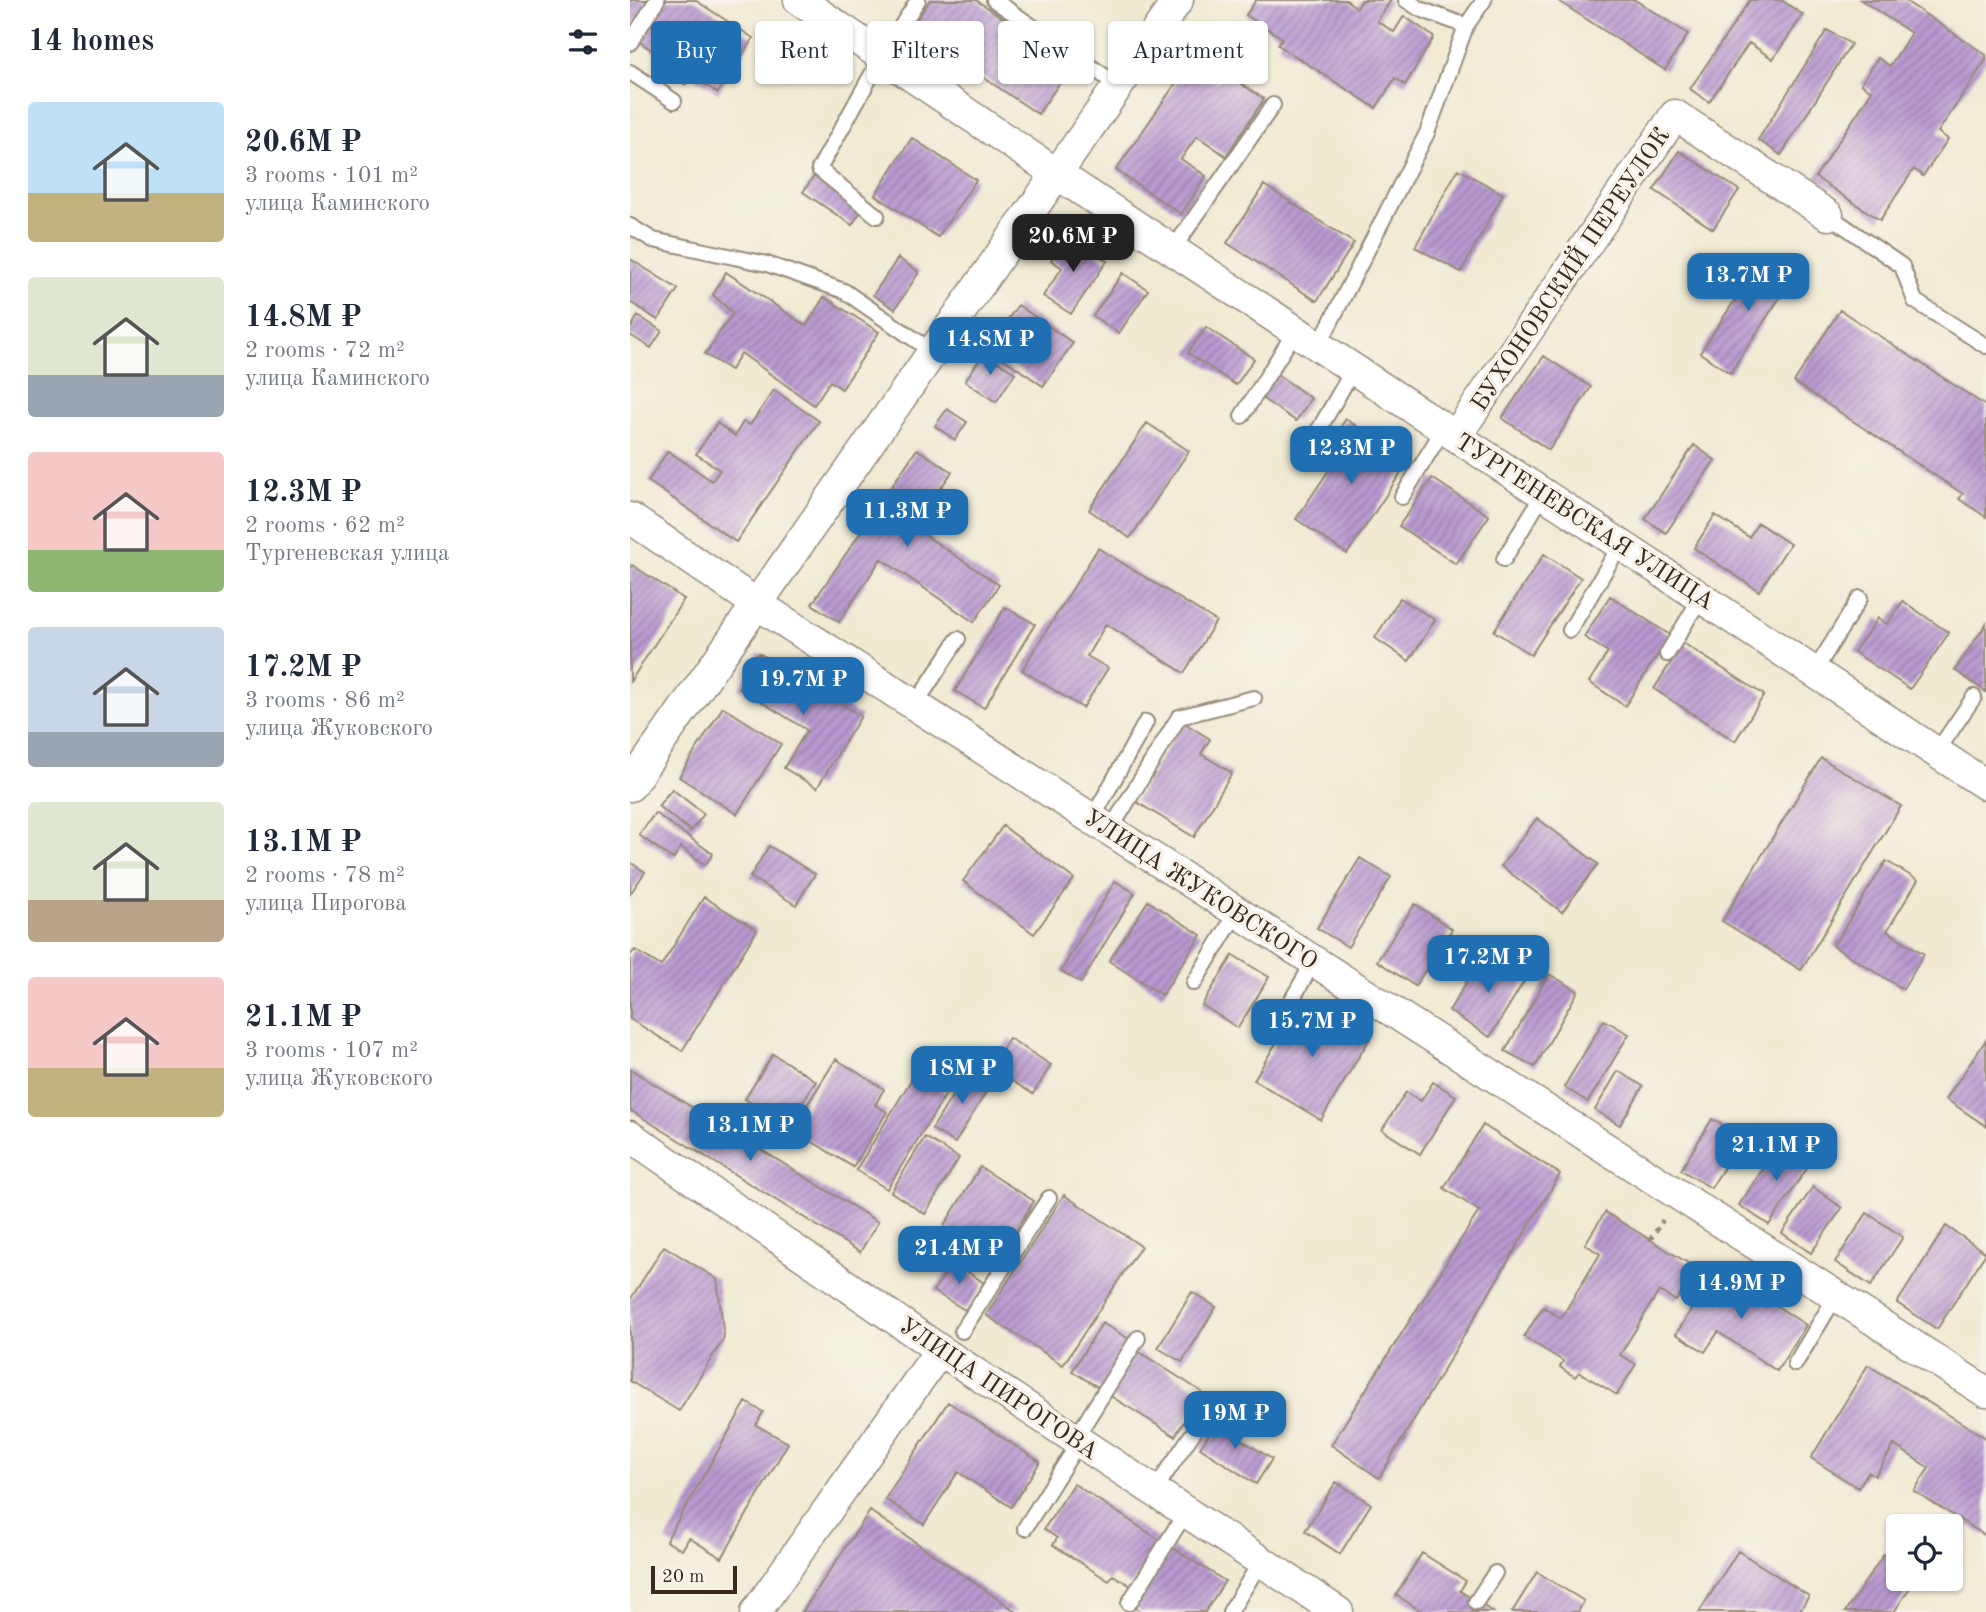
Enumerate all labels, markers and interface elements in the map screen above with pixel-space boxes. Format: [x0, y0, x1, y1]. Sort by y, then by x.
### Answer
chip: Buy [651, 21, 741, 84]
chip: Rent [755, 21, 853, 84]
chip: Filters [867, 21, 984, 84]
chip: New [998, 21, 1094, 84]
chip: Apartment [1108, 21, 1268, 84]
icon: filters [564, 23, 602, 61]
text: 14 homes [28, 27, 154, 57]
street label: БУХОНОВСКИЙ ПЕРЕУЛОК [1464, 121, 1676, 416]
text: 20.6M ₽ [245, 128, 362, 158]
icon: home [84, 130, 168, 214]
text: 3 rooms · 101 m² [245, 164, 418, 187]
text: улица Каминского [245, 192, 430, 215]
pin: 20.6M ₽ [1008, 215, 1138, 274]
text: 20.6M ₽ [1028, 225, 1118, 248]
pin: 13.7M ₽ [1683, 254, 1813, 313]
text: 13.7M ₽ [1703, 264, 1793, 287]
text: 14.8M ₽ [245, 303, 362, 333]
icon: home [84, 305, 168, 389]
pin: 14.8M ₽ [925, 318, 1055, 377]
text: 14.8M ₽ [945, 328, 1035, 351]
text: 2 rooms · 72 m² [245, 339, 405, 362]
text: улица Каминского [245, 367, 430, 390]
pin: 12.3M ₽ [1286, 426, 1416, 486]
street label: ТУРГЕНЕВСКАЯ УЛИЦА [1450, 430, 1718, 615]
text: 12.3M ₽ [1306, 437, 1396, 460]
text: 12.3M ₽ [245, 478, 362, 508]
icon: home [84, 480, 168, 564]
pin: 11.3M ₽ [842, 490, 972, 549]
text: 11.3M ₽ [862, 500, 952, 523]
text: 2 rooms · 62 m² [245, 514, 405, 537]
text: Тургеневская улица [245, 542, 449, 565]
text: 17.2M ₽ [245, 653, 362, 683]
icon: home [84, 655, 168, 739]
pin: 19.7M ₽ [738, 658, 868, 717]
text: 19.7M ₽ [758, 668, 848, 691]
text: 3 rooms · 86 m² [245, 689, 405, 712]
text: улица Жуковского [245, 717, 433, 740]
street label: УЛИЦА ЖУКОВСКОГО [1079, 806, 1321, 975]
text: 13.1M ₽ [245, 828, 362, 858]
icon: home [84, 830, 168, 914]
text: 2 rooms · 78 m² [245, 864, 405, 887]
text: улица Пирогова [245, 892, 407, 915]
pin: 17.2M ₽ [1423, 936, 1553, 995]
text: 17.2M ₽ [1443, 946, 1533, 969]
pin: 15.7M ₽ [1247, 1000, 1377, 1059]
text: 21.1M ₽ [245, 1003, 362, 1033]
icon: home [84, 1005, 168, 1089]
text: 15.7M ₽ [1267, 1010, 1357, 1033]
text: 3 rooms · 107 m² [245, 1039, 418, 1062]
pin: 18M ₽ [913, 1046, 1011, 1106]
text: 18M ₽ [927, 1057, 997, 1080]
text: улица Жуковского [245, 1067, 433, 1090]
pin: 13.1M ₽ [685, 1104, 815, 1163]
text: 13.1M ₽ [705, 1114, 795, 1137]
pin: 21.1M ₽ [1711, 1124, 1841, 1183]
text: 21.1M ₽ [1731, 1134, 1821, 1157]
pin: 21.4M ₽ [894, 1226, 1024, 1286]
text: 21.4M ₽ [914, 1237, 1004, 1260]
pin: 14.9M ₽ [1676, 1262, 1806, 1321]
text: 14.9M ₽ [1696, 1272, 1786, 1295]
street label: УЛИЦА ПИРОГОВА [894, 1314, 1102, 1465]
pin: 19M ₽ [1186, 1392, 1284, 1451]
text: 19M ₽ [1200, 1402, 1270, 1425]
map controls [1886, 1514, 1963, 1591]
button: locate [1886, 1514, 1963, 1591]
scale bar [651, 1563, 737, 1595]
text: 20 m [662, 1568, 704, 1587]

